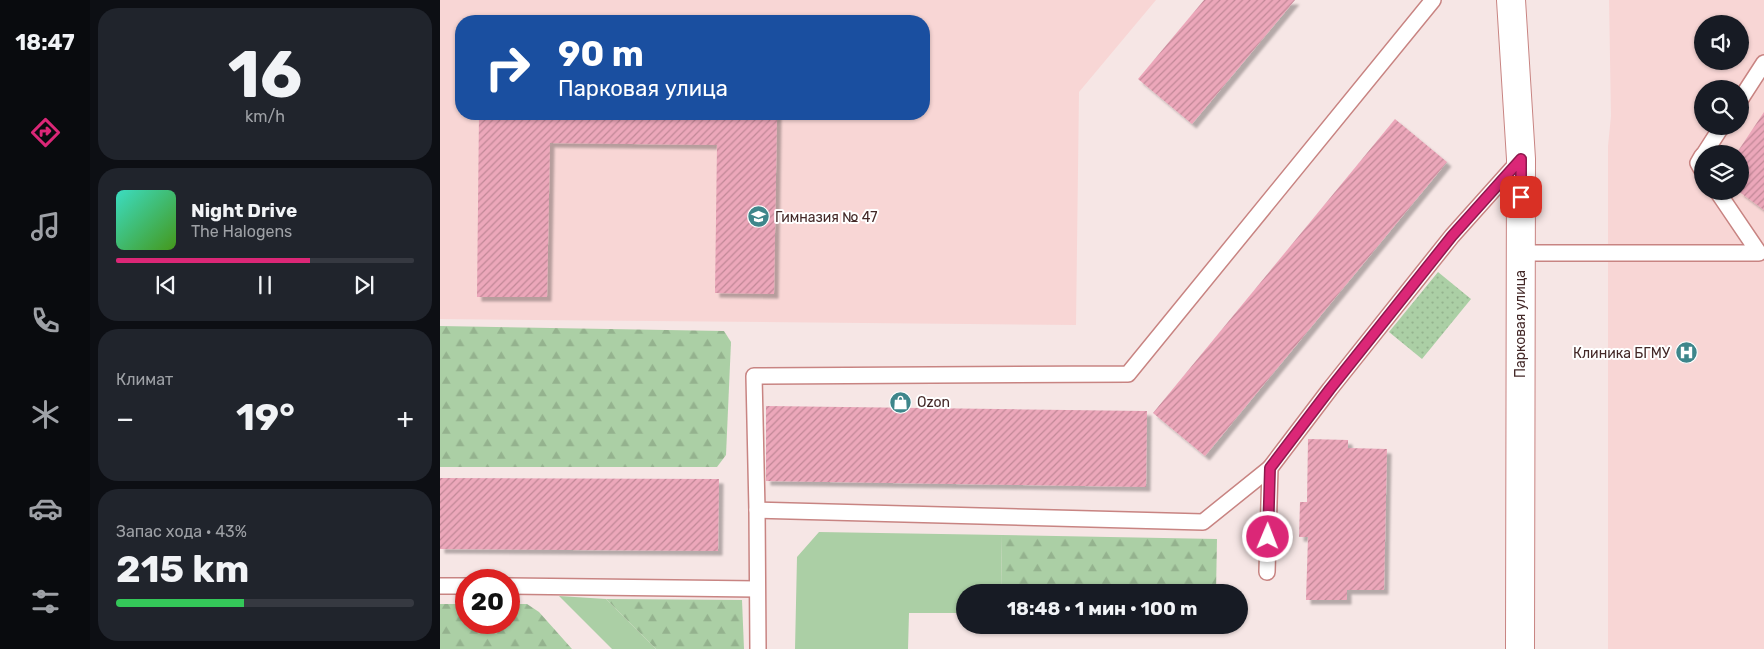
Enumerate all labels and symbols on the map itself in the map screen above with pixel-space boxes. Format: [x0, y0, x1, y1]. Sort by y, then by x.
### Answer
pin [1500, 176, 1542, 218]
school or university icon: Гимназия № 47 [747, 205, 771, 229]
place label: Гимназия № 47 [775, 209, 877, 226]
street label: Парковая улица [1512, 270, 1529, 378]
hospital icon: Клиника БГМУ [1674, 341, 1698, 365]
place label: Клиника БГМУ [1573, 345, 1671, 362]
shop icon: Ozon [889, 390, 913, 414]
place label: Ozon [917, 394, 950, 411]
position arrow [1241, 510, 1293, 562]
speed limit sign: 20 [455, 569, 520, 634]

